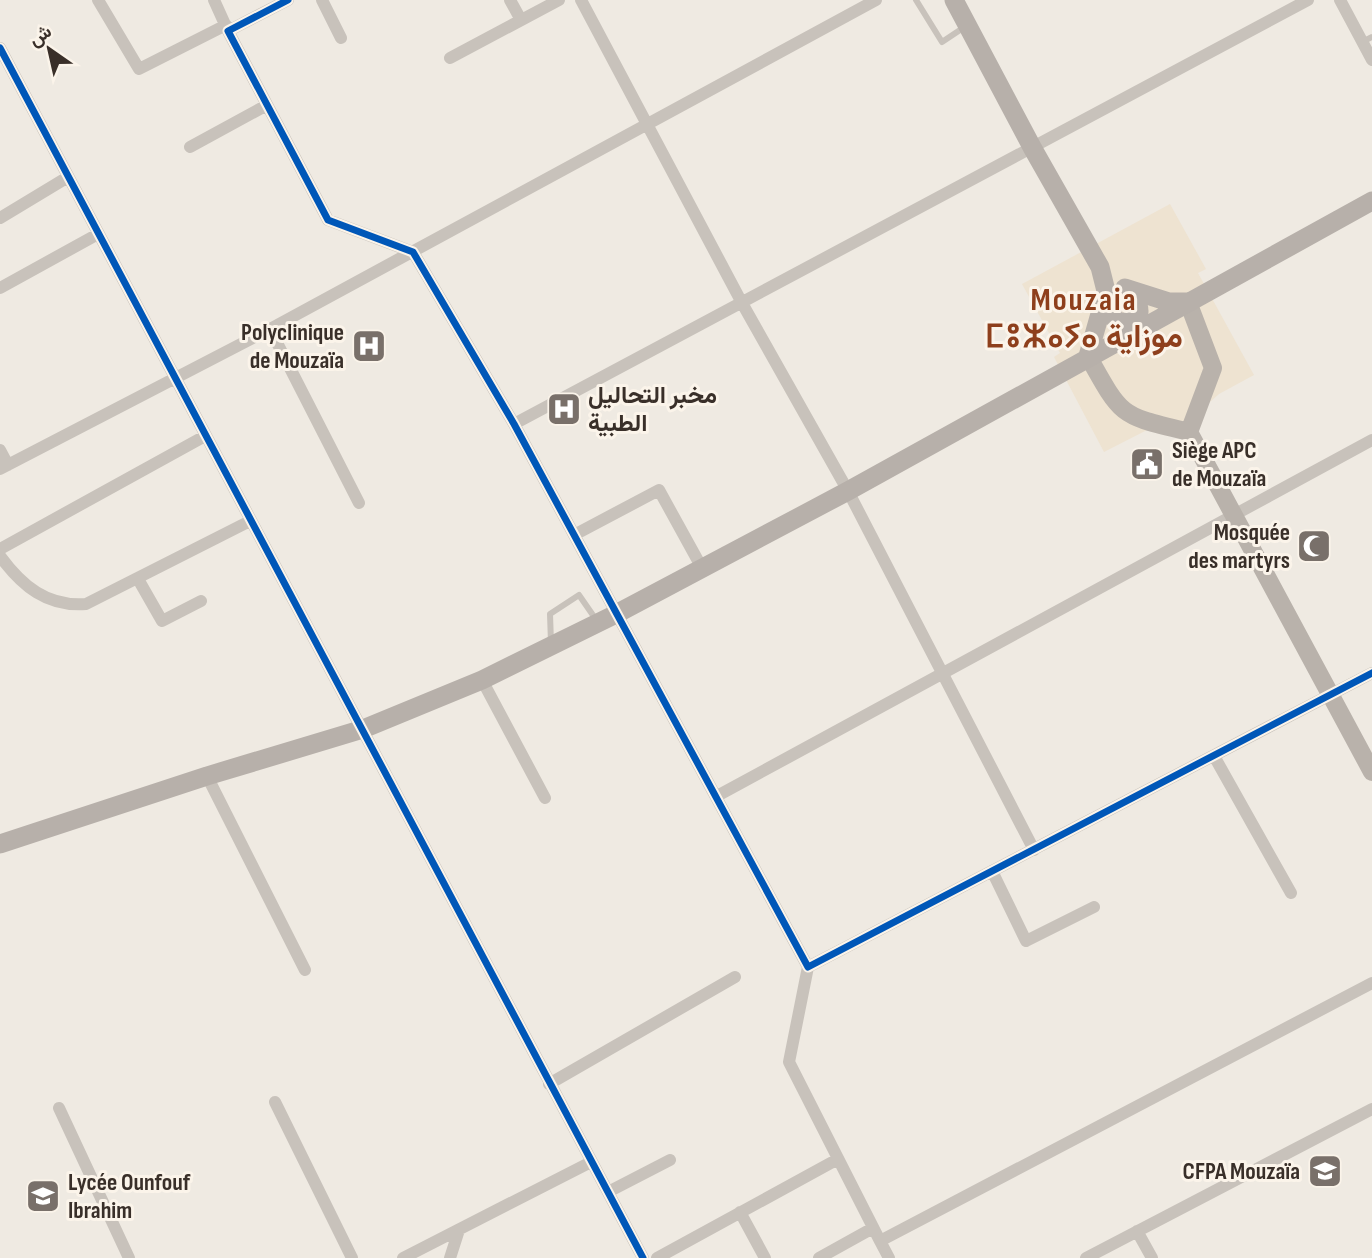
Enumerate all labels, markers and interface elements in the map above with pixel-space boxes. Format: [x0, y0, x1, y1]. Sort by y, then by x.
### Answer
north arrow [14, 14, 84, 84]
text: ش [24, 20, 56, 52]
district label: Mouzaia ⵎⵓⵣⴰⵢⴰ موزاية [985, 281, 1183, 357]
place label: Polyclinique de Mouzaïa [241, 318, 344, 375]
hospital icon: Polyclinique de Mouzaïa [350, 327, 388, 365]
place label: مخبر التحاليل الطبية [588, 381, 717, 438]
hospital icon: مخبر التحاليل الطبية [545, 390, 583, 428]
place label: Siège APC de Mouzaïa [1172, 436, 1266, 493]
public building icon: Siège APC de Mouzaïa [1128, 445, 1166, 483]
place label: Mosquée des martyrs [1188, 518, 1290, 575]
mosque icon: Mosquée des martyrs [1295, 527, 1333, 565]
school or university icon: CFPA Mouzaïa [1306, 1152, 1344, 1190]
place label: CFPA Mouzaïa [1183, 1157, 1300, 1186]
place label: Lycée Ounfouf Ibrahim [68, 1168, 191, 1225]
school or university icon: Lycée Ounfouf Ibrahim [24, 1177, 62, 1215]

